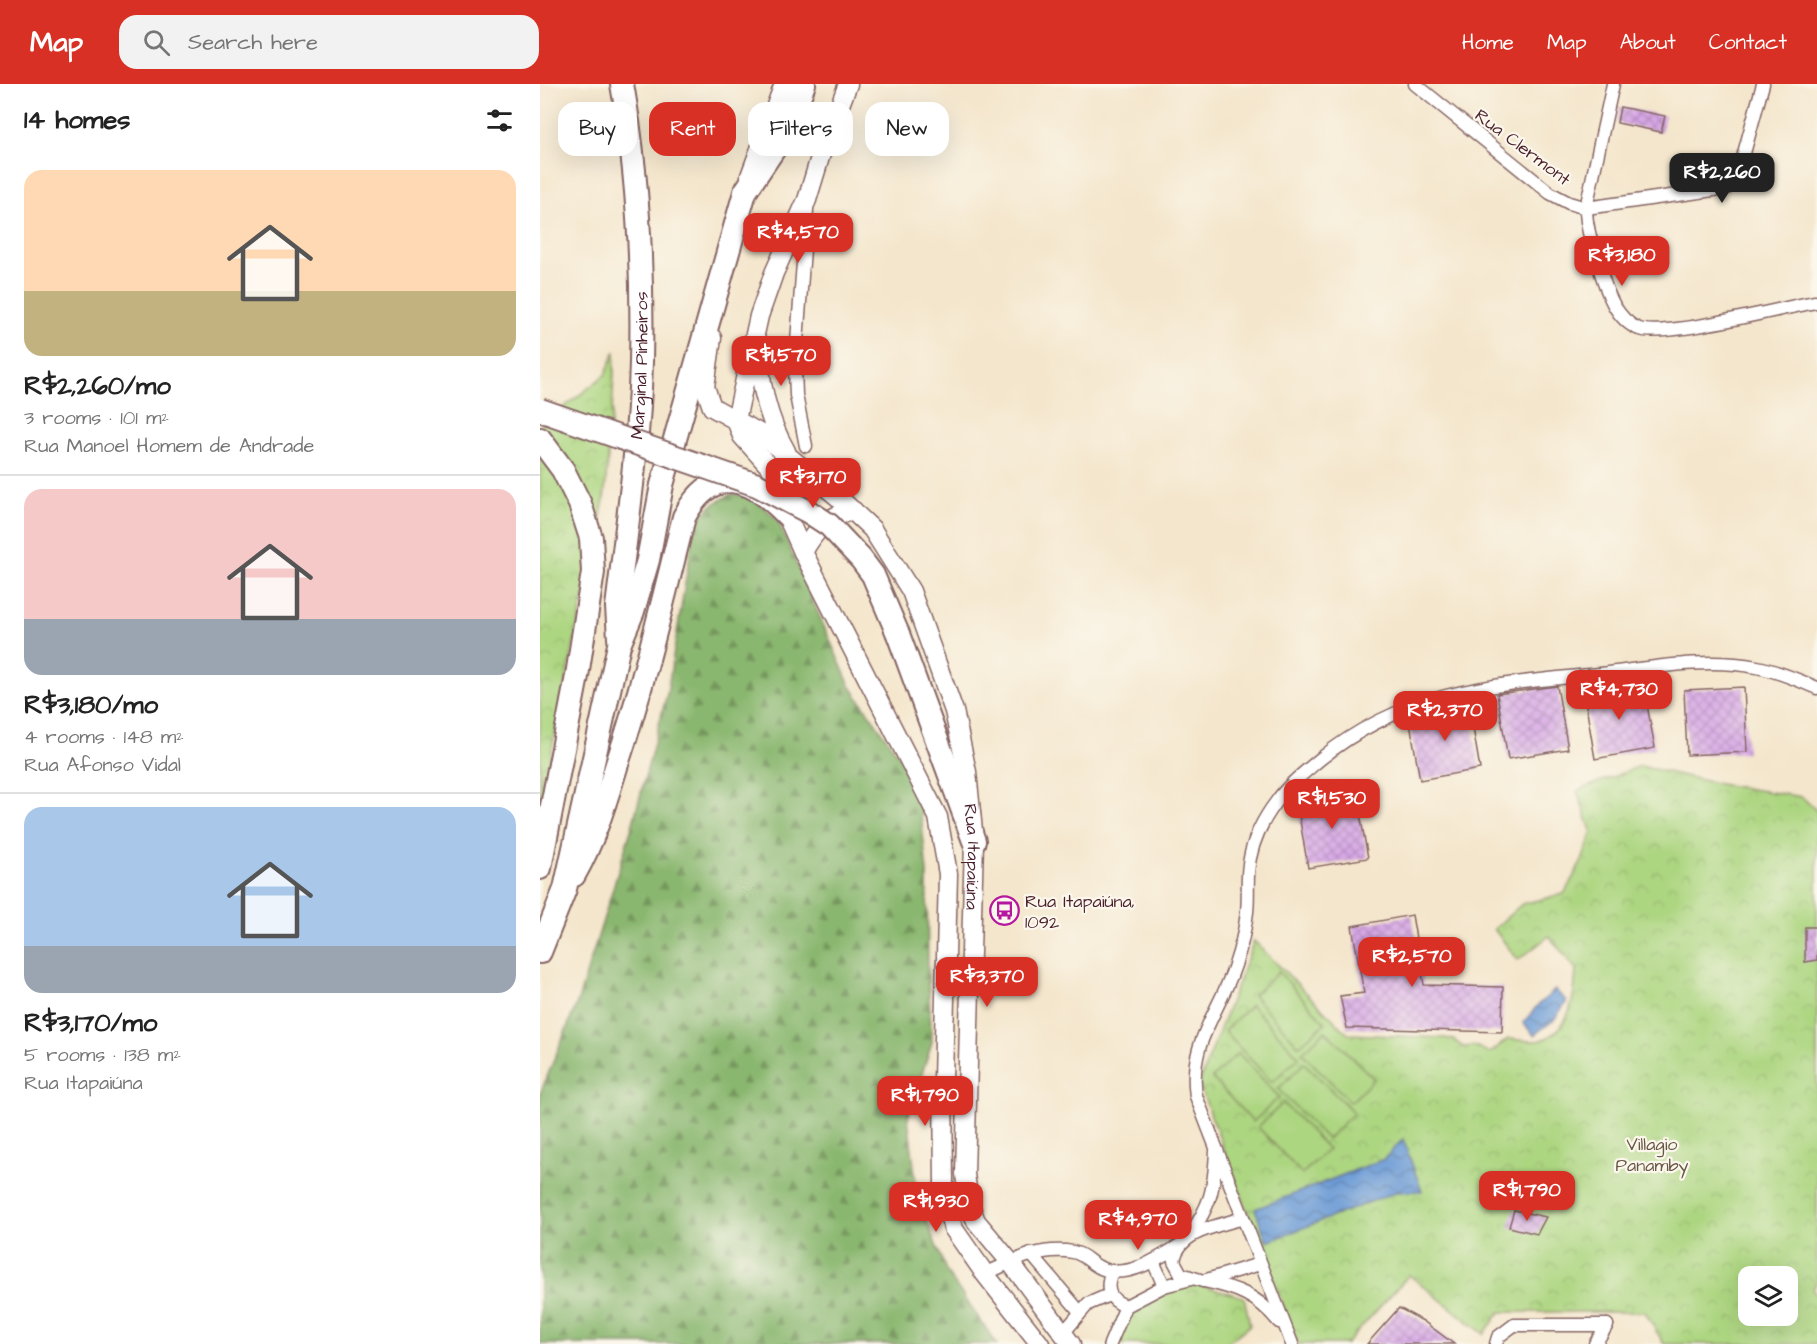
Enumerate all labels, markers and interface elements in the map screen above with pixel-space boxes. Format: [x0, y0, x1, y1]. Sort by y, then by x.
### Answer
search box [119, 15, 539, 69]
text: Map [30, 23, 83, 62]
icon: search [140, 26, 173, 59]
text: Search here [188, 27, 318, 58]
text: Home [1462, 28, 1514, 57]
text: Map [1547, 28, 1587, 57]
text: About [1620, 28, 1676, 57]
text: Contact [1709, 28, 1787, 57]
text: 14 homes [24, 102, 130, 138]
chip: Buy [558, 102, 637, 156]
chip: Rent [649, 102, 736, 156]
chip: Filters [748, 102, 853, 156]
chip: New [865, 102, 949, 156]
street label: Rua Clermont [1470, 103, 1576, 192]
icon: filters [483, 104, 516, 137]
pin: R$2,260 [1667, 153, 1777, 204]
text: R$2,260 [1684, 158, 1761, 186]
icon: home [216, 209, 324, 317]
pin: R$4,570 [743, 213, 853, 264]
text: R$4,570 [757, 218, 839, 246]
pin: R$3,180 [1567, 236, 1677, 287]
text: R$3,180 [1588, 241, 1656, 269]
street label: Marginal Pinheiros [625, 291, 654, 440]
pin: R$1,570 [726, 336, 836, 387]
text: R$1,570 [746, 341, 816, 369]
text: R$2,260/mo [24, 368, 171, 404]
text: 3 rooms · 101 m² [24, 404, 169, 432]
text: Rua Manoel Homem de Andrade [24, 432, 314, 460]
pin: R$3,170 [758, 458, 868, 509]
text: R$3,170 [780, 463, 846, 491]
icon: home [216, 528, 324, 636]
pin: R$4,730 [1564, 670, 1674, 721]
text: R$4,730 [1580, 675, 1658, 703]
text: R$3,180/mo [24, 687, 158, 723]
pin: R$2,370 [1390, 691, 1500, 742]
text: R$2,370 [1407, 696, 1483, 724]
text: 4 rooms · 148 m² [24, 723, 184, 751]
text: Rua Afonso Vidal [24, 751, 181, 779]
pin: R$1,530 [1277, 779, 1387, 830]
text: R$1,530 [1298, 784, 1366, 812]
street label: Rua Itapaiúna [957, 802, 986, 910]
icon: home [216, 846, 324, 954]
place label: Rua Itapaiúna, 1092 [1025, 889, 1135, 935]
bus stop icon: Rua Itapaiúna, 1092 [988, 895, 1020, 927]
pin: R$2,570 [1357, 937, 1467, 988]
text: R$2,570 [1372, 942, 1452, 970]
pin: R$3,370 [932, 957, 1042, 1008]
text: R$3,370 [950, 962, 1024, 990]
text: R$3,170/mo [24, 1005, 157, 1041]
text: 5 rooms · 138 m² [24, 1041, 181, 1069]
text: Rua Itapaiúna [24, 1069, 143, 1097]
pin: R$1,790 [870, 1076, 980, 1127]
text: R$1,790 [891, 1081, 959, 1109]
park label: Villagio Panamby [1616, 1132, 1689, 1179]
pin: R$1,790 [1472, 1171, 1582, 1222]
text: R$1,790 [1493, 1176, 1561, 1204]
pin: R$1,930 [881, 1182, 991, 1233]
text: R$1,930 [903, 1187, 969, 1215]
pin: R$4,970 [1083, 1200, 1193, 1251]
text: R$4,970 [1099, 1205, 1177, 1233]
map controls [1738, 1266, 1798, 1326]
button: layers [1738, 1266, 1798, 1326]

